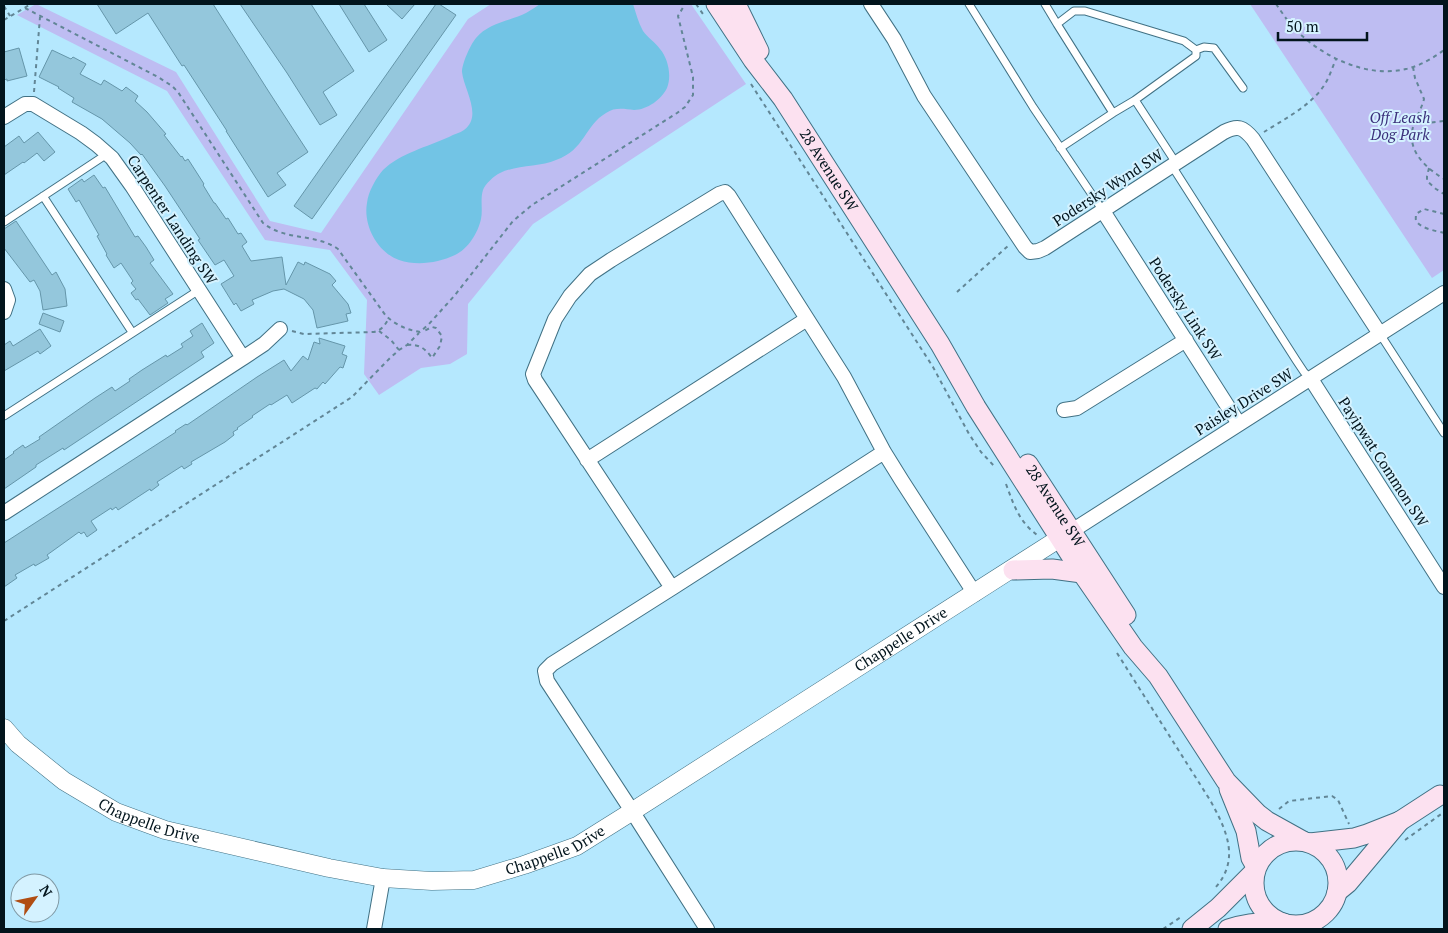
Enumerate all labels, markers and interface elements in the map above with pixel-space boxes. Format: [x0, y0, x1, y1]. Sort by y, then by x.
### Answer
scale bar [1278, 10, 1367, 42]
text: 50 m [1286, 16, 1319, 36]
park label: Off Leash Dog Park [1370, 107, 1430, 144]
street label: 28 Avenue SW [796, 125, 864, 216]
street label: Podersky Wynd SW [1049, 143, 1167, 230]
street label: Carpenter Landing SW [123, 151, 223, 289]
street label: Podersky Link SW [1145, 253, 1227, 365]
street label: Paisley Drive SW [1191, 362, 1297, 439]
street label: Payipwat Common SW [1334, 393, 1434, 531]
street label: 28 Avenue SW [1022, 460, 1091, 551]
street label: Chappelle Drive [850, 602, 951, 676]
street label: Chappelle Drive [95, 793, 202, 847]
street label: Chappelle Drive [503, 820, 608, 879]
north arrow [10, 873, 60, 923]
text: N [35, 881, 57, 901]

